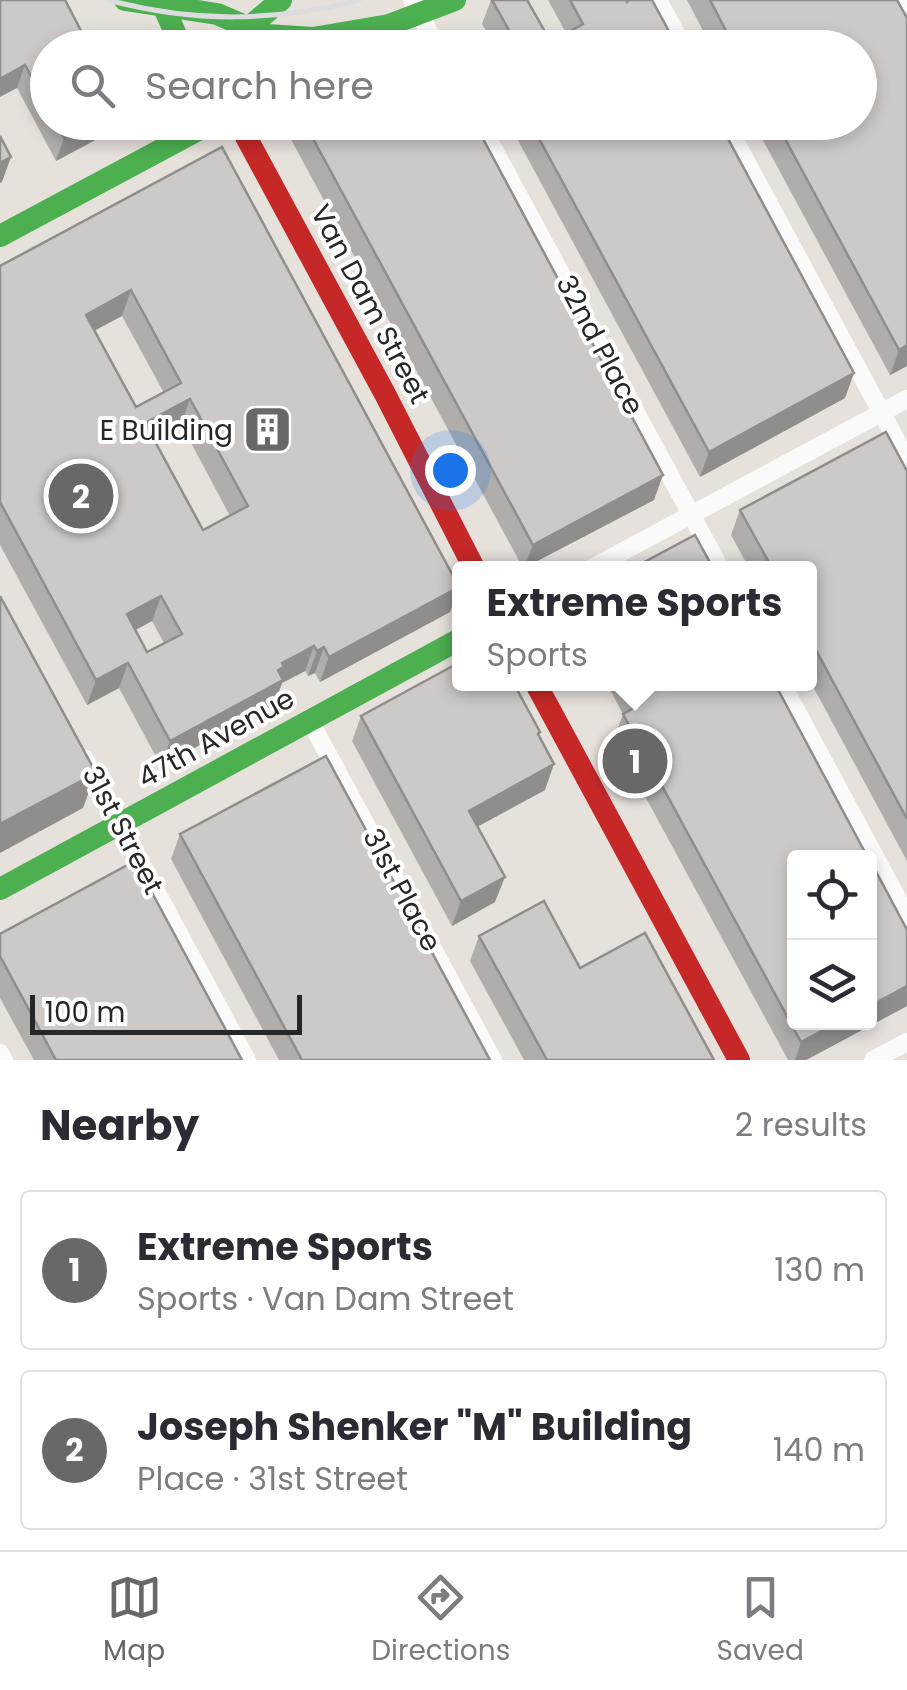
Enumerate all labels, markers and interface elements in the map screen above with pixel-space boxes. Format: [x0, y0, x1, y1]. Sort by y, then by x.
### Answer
search box [30, 30, 877, 140]
icon: search [65, 58, 120, 113]
text: Search here [145, 59, 374, 112]
street label: Van Dam Street [301, 198, 439, 410]
street label: 32nd Place [547, 268, 653, 422]
building icon: E Building [242, 404, 294, 456]
place label: E Building [100, 411, 233, 450]
your location [425, 445, 476, 496]
pin: 2 [48, 458, 114, 534]
popup [452, 561, 817, 691]
text: Extreme Sports [487, 576, 782, 629]
text: Sports [487, 632, 588, 677]
street label: 47th Avenue [131, 679, 301, 797]
pin: 1 [602, 724, 668, 798]
street label: 31st Street [73, 759, 173, 901]
street label: 31st Place [353, 822, 451, 958]
map controls [787, 850, 877, 1030]
button: locate [787, 850, 877, 940]
button: layers [787, 940, 877, 1030]
scale bar [30, 990, 302, 1034]
text: 100 m [45, 993, 125, 1032]
text: Nearby [40, 1096, 199, 1155]
text: 2 results [735, 1102, 867, 1147]
text: Extreme Sports [137, 1220, 433, 1273]
text: 1 [68, 1247, 81, 1292]
text: 130 m [774, 1247, 865, 1292]
text: Sports · Van Dam Street [137, 1276, 514, 1321]
text: Joseph Shenker "M" Building [137, 1400, 692, 1453]
text: 2 [65, 1427, 84, 1472]
text: 140 m [773, 1427, 865, 1472]
text: Place · 31st Street [137, 1456, 408, 1501]
tab: Map [103, 1570, 165, 1672]
tab: Directions [371, 1570, 510, 1672]
tab: Saved [717, 1570, 804, 1672]

